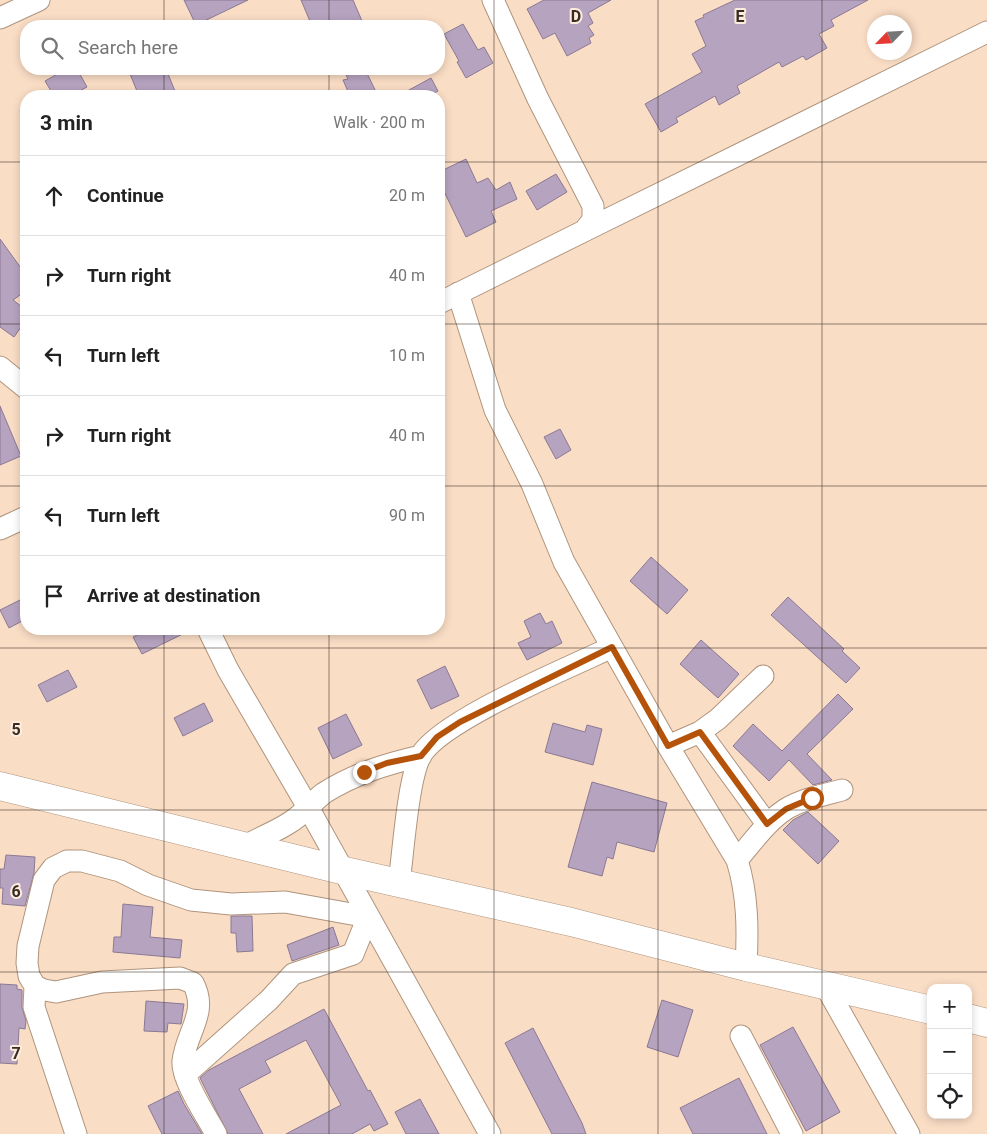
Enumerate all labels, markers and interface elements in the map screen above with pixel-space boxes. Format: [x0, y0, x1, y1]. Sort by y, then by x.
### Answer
text: D [571, 7, 581, 26]
text: E [736, 7, 745, 26]
north arrow [867, 15, 912, 60]
search box [20, 20, 445, 75]
icon: search [38, 34, 66, 62]
text: Search here [78, 36, 178, 59]
text: 3 min [40, 111, 93, 135]
text: Walk · 200 m [333, 113, 425, 132]
icon: ahead [40, 182, 68, 210]
text: Continue [87, 184, 164, 207]
text: 20 m [389, 186, 425, 205]
icon: right [40, 262, 68, 290]
text: Turn right [87, 264, 171, 287]
text: 40 m [389, 266, 425, 285]
icon: left [40, 342, 68, 370]
text: Turn left [87, 344, 160, 367]
text: 10 m [389, 346, 425, 365]
icon: right [40, 422, 68, 450]
text: Turn right [87, 424, 171, 447]
text: 40 m [389, 426, 425, 445]
icon: left [40, 502, 68, 530]
text: Turn left [87, 504, 160, 527]
text: 90 m [389, 506, 425, 525]
icon: arrive [40, 582, 68, 610]
text: Arrive at destination [87, 584, 260, 607]
text: 5 [11, 720, 21, 739]
route end [353, 761, 376, 784]
route start [801, 787, 824, 810]
text: 6 [11, 882, 21, 901]
map controls [927, 984, 972, 1119]
button: + [927, 984, 972, 1029]
button: − [927, 1029, 972, 1074]
text: 7 [11, 1044, 21, 1063]
button: locate [927, 1074, 972, 1119]

